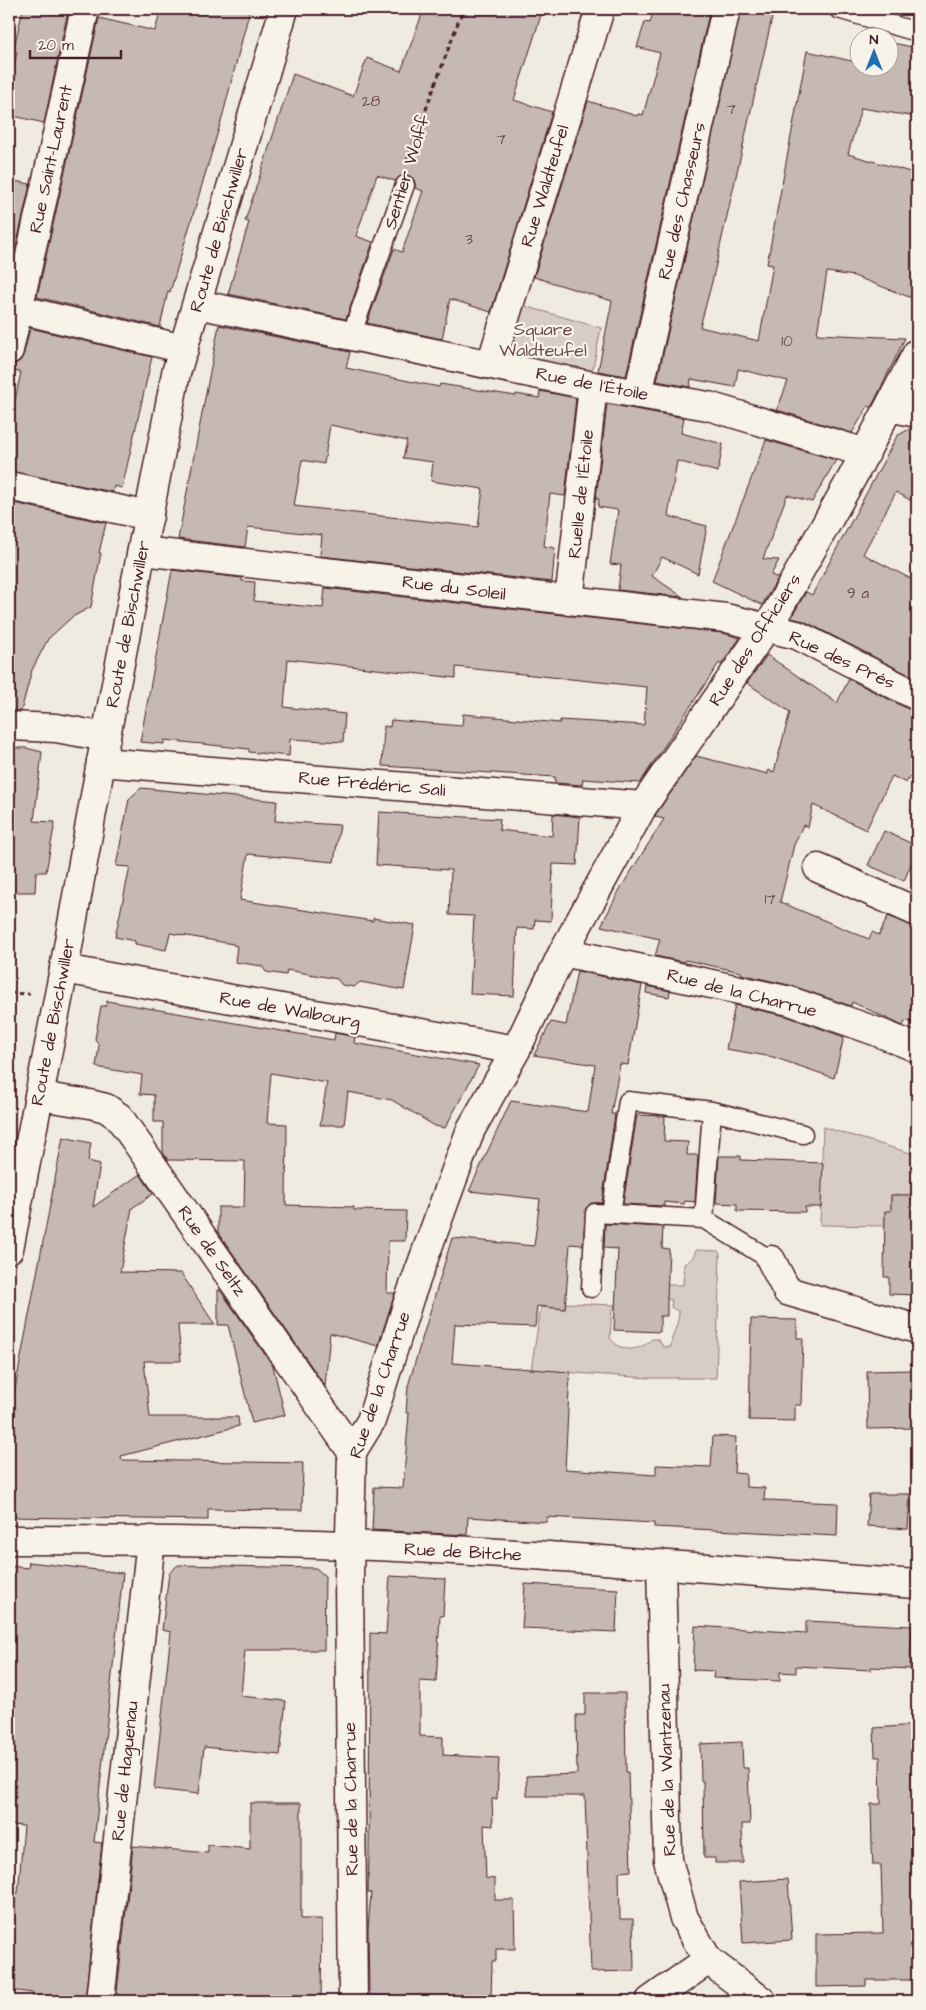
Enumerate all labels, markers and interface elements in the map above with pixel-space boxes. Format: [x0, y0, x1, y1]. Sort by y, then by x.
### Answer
scale bar [30, 28, 121, 60]
north arrow [848, 28, 898, 78]
text: N [870, 30, 879, 50]
text: 20 m [38, 35, 74, 56]
street label: Rue Saint-Laurent [23, 82, 79, 235]
house number: 28 [362, 91, 380, 112]
house number: 7 [726, 99, 736, 120]
street label: Sentier Wolff [378, 111, 436, 232]
street label: Rue des Chasseurs [652, 120, 712, 282]
street label: Rue Waldteufel [515, 122, 575, 250]
house number: 7 [496, 129, 506, 150]
street label: Route de Bischwiller [184, 145, 254, 315]
house number: 3 [465, 229, 473, 250]
park label: Square Waldteufel [499, 317, 587, 363]
house number: 10 [781, 331, 793, 352]
street label: Rue de l'Étoile [534, 361, 651, 407]
street label: Ruelle de l'Étoile [562, 428, 600, 560]
street label: Route de Bischwiller [100, 538, 156, 710]
street label: Rue du Soleil [401, 569, 507, 607]
street label: Rue des Officiers [703, 569, 807, 711]
house number: 9 a [847, 583, 869, 604]
street label: Rue des Prés [785, 625, 899, 695]
street label: Rue Frédéric Sali [297, 765, 447, 803]
house number: 17 [764, 889, 776, 910]
street label: Route de Bischwiller [25, 936, 81, 1108]
street label: Rue de la Charrue [664, 962, 820, 1024]
street label: Rue de Walbourg [217, 985, 362, 1036]
street label: Rue de Seltz [172, 1201, 253, 1301]
street label: Rue de la Charrue [343, 1308, 417, 1462]
street label: Rue de Bitche [403, 1536, 523, 1568]
street label: Rue de la Wantzenau [651, 1683, 683, 1857]
street label: Rue de Haguenau [105, 1700, 146, 1842]
street label: Rue de la Charrue [337, 1722, 365, 1876]

